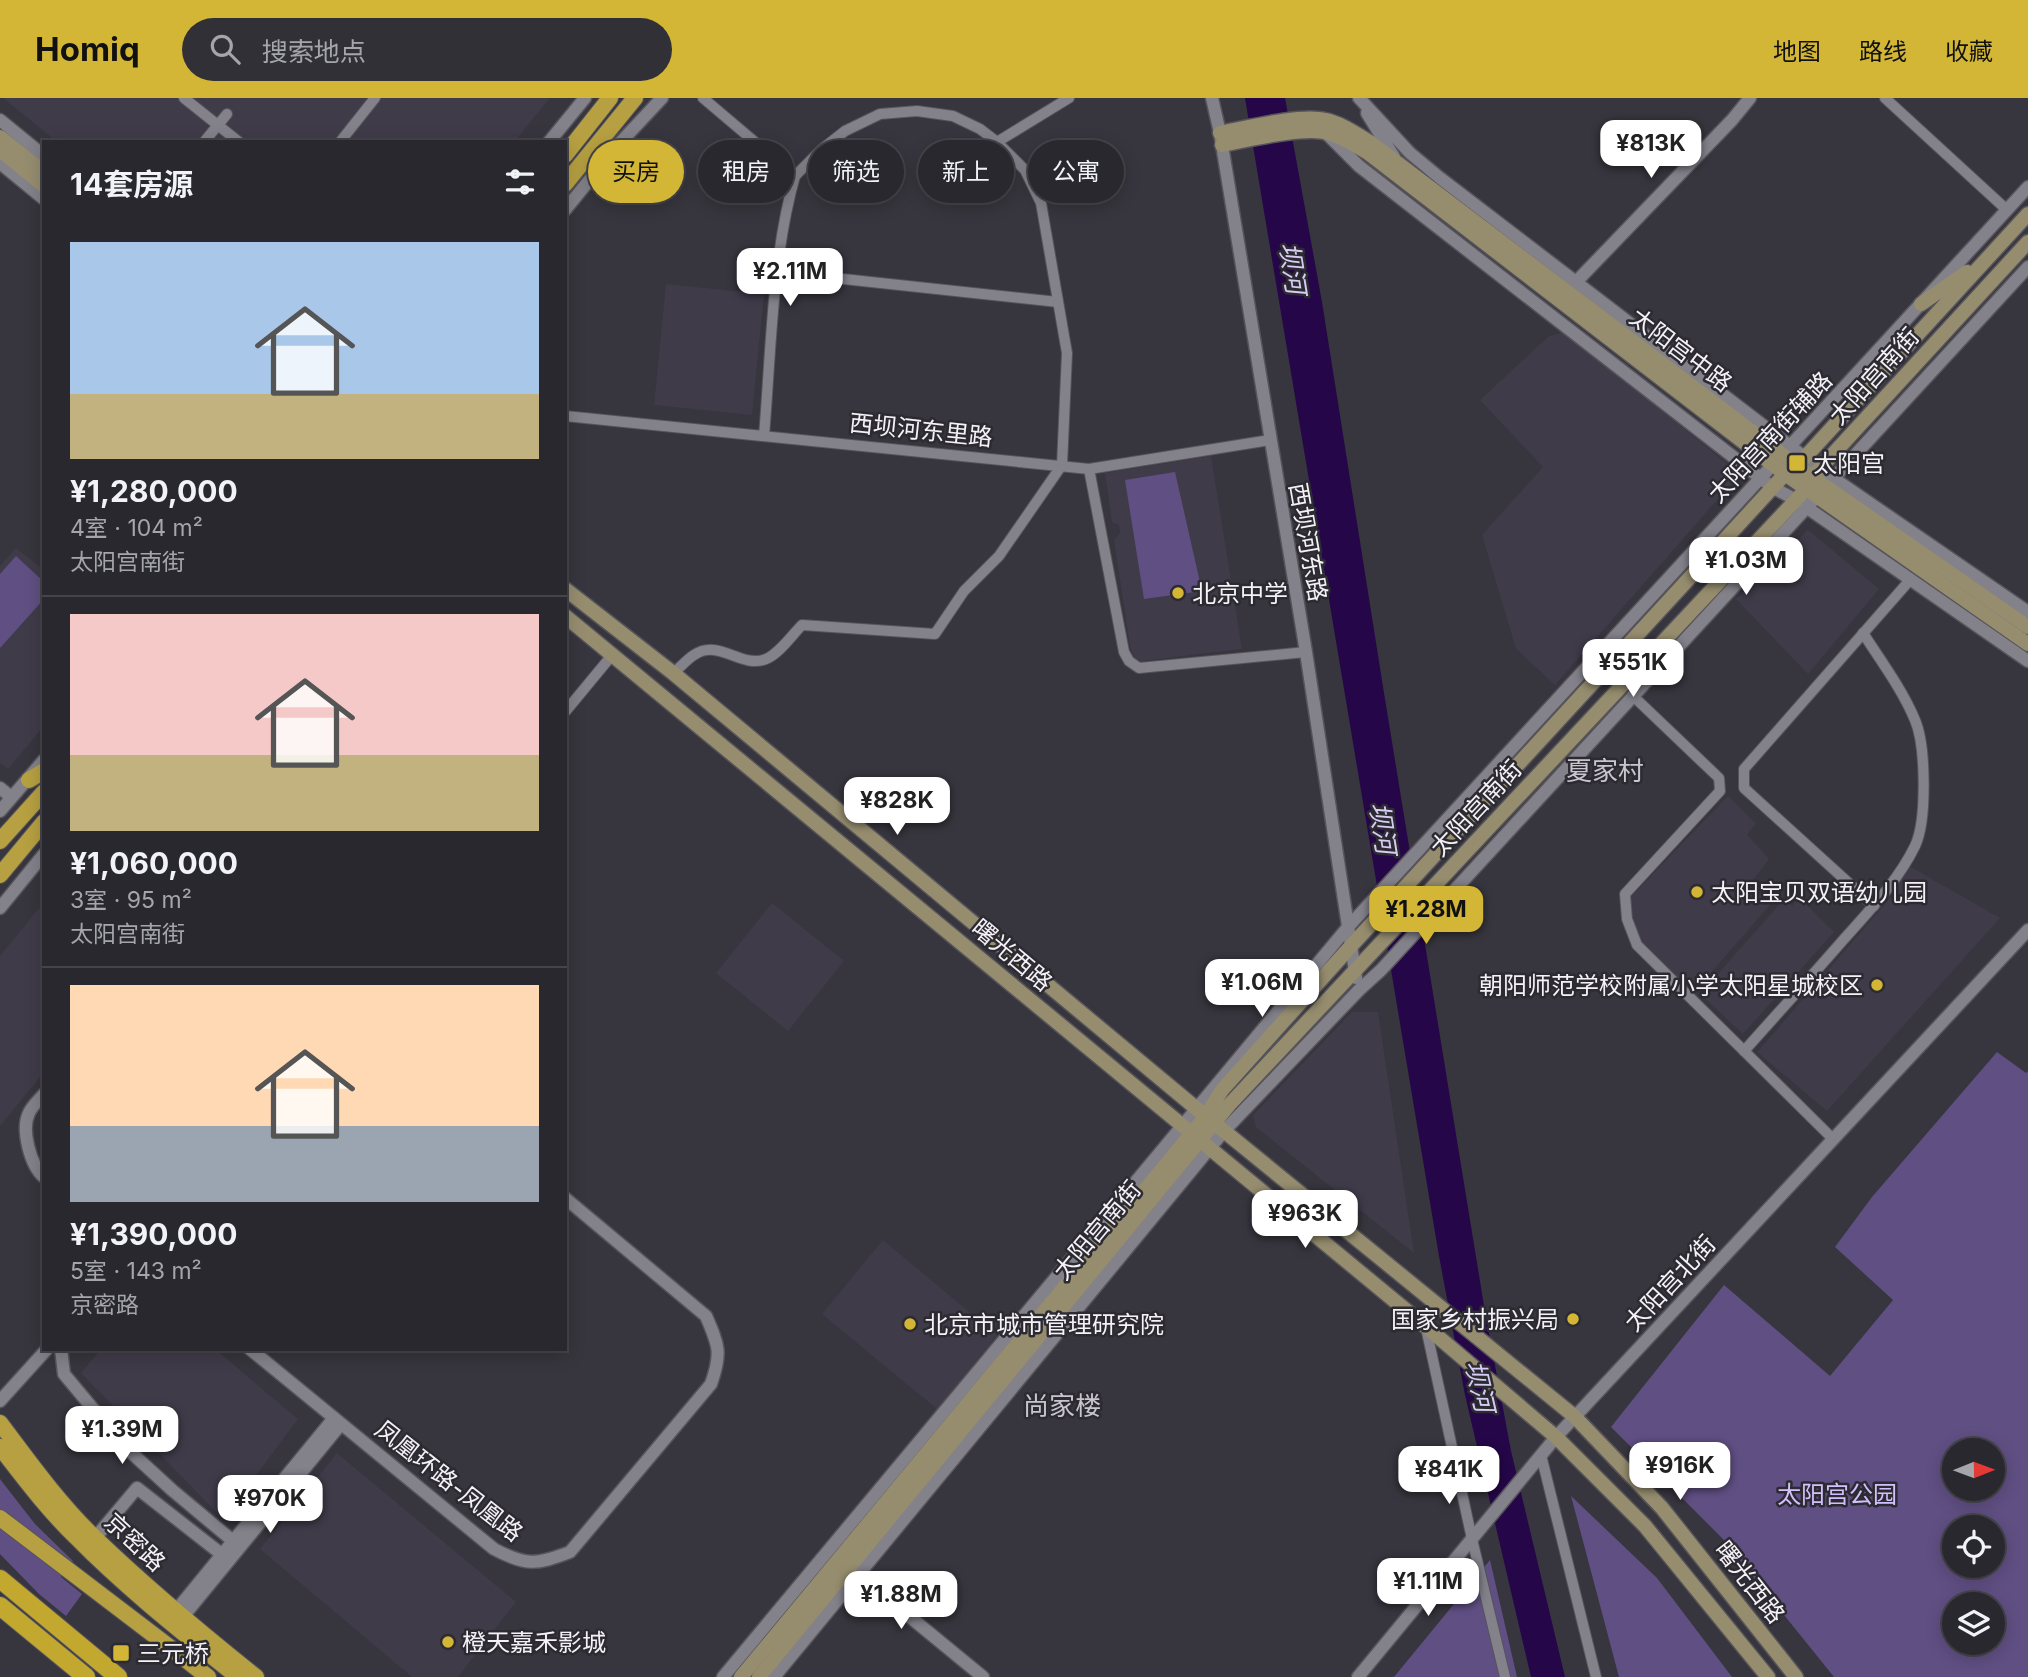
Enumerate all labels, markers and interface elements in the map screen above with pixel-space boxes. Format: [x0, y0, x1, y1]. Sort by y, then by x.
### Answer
search box [182, 18, 672, 81]
text: Homiq [35, 29, 140, 69]
icon: search [206, 30, 244, 68]
text: 搜索地点 [262, 36, 366, 67]
text: 地图 [1773, 37, 1821, 66]
text: 路线 [1859, 37, 1907, 66]
text: 收藏 [1945, 37, 1993, 66]
pin: ¥813K [1602, 120, 1700, 180]
text: ¥813K [1616, 129, 1686, 157]
chip: 买房 [588, 140, 684, 203]
chip: 租房 [698, 140, 794, 203]
chip: 筛选 [808, 140, 904, 203]
chip: 新上 [918, 140, 1014, 203]
chip: 公寓 [1028, 140, 1124, 203]
icon: filters [501, 163, 539, 201]
text: 14套房源 [70, 166, 193, 202]
water label: 坝河 [1274, 240, 1313, 301]
pin: ¥2.11M [733, 248, 847, 308]
text: ¥2.11M [753, 257, 827, 285]
icon: home [242, 288, 368, 414]
street label: 太阳宫中路 [1624, 302, 1738, 398]
street label: 太阳宫南街 [1823, 322, 1925, 430]
street label: 太阳宫南街辅路 [1702, 366, 1838, 508]
street label: 西坝河东里路 [848, 408, 994, 452]
place label: 太阳宫 [1813, 449, 1885, 478]
marker: 太阳宫 [1787, 453, 1807, 473]
text: ¥1,280,000 [70, 473, 238, 509]
street label: 西坝河东路 [1283, 480, 1333, 604]
text: 4室 · 104 m² [70, 514, 203, 542]
pin: ¥1.03M [1689, 538, 1803, 597]
text: ¥1.03M [1705, 546, 1787, 574]
text: 太阳宫南街 [70, 548, 185, 576]
place label: 北京中学 [1192, 579, 1288, 608]
marker: 北京中学 [1170, 585, 1186, 601]
pin: ¥551K [1584, 640, 1682, 699]
text: ¥551K [1599, 648, 1667, 676]
icon: home [242, 660, 368, 786]
street label: 太阳宫南街 [1424, 754, 1528, 862]
district label: 夏家村 [1566, 755, 1644, 786]
pin: ¥828K [848, 778, 946, 837]
text: ¥828K [860, 786, 934, 814]
water label: 坝河 [1364, 800, 1403, 861]
text: ¥1,060,000 [70, 845, 238, 881]
place label: 太阳宝贝双语幼儿园 [1711, 878, 1927, 907]
marker: 太阳宝贝双语幼儿园 [1689, 884, 1705, 900]
text: 3室 · 95 m² [70, 886, 192, 914]
pin: ¥1.28M [1369, 886, 1483, 946]
text: ¥1.28M [1385, 895, 1467, 923]
street label: 曙光西路 [966, 913, 1058, 997]
text: 太阳宫南街 [70, 920, 185, 948]
pin: ¥1.06M [1205, 960, 1319, 1019]
text: ¥1.06M [1221, 968, 1303, 996]
place label: 朝阳师范学校附属小学太阳星城校区 [1479, 971, 1863, 1000]
marker: 朝阳师范学校附属小学太阳星城校区 [1869, 977, 1885, 993]
icon: home [242, 1031, 368, 1157]
street label: 太阳宫南街 [1047, 1175, 1147, 1285]
pin: ¥963K [1256, 1190, 1354, 1250]
text: ¥963K [1268, 1199, 1342, 1227]
text: ¥1,390,000 [70, 1216, 237, 1252]
street label: 太阳宫北街 [1618, 1229, 1722, 1337]
text: 5室 · 143 m² [70, 1257, 202, 1285]
text: 京密路 [70, 1291, 139, 1319]
place label: 国家乡村振兴局 [1391, 1305, 1559, 1334]
place label: 北京市城市管理研究院 [924, 1310, 1164, 1339]
marker: 国家乡村振兴局 [1565, 1311, 1581, 1327]
marker: 北京市城市管理研究院 [902, 1316, 918, 1332]
water label: 坝河 [1459, 1357, 1502, 1420]
district label: 尚家楼 [1023, 1390, 1101, 1421]
pin: ¥1.39M [65, 1406, 179, 1466]
street label: 凤凰环路-凤凰路 [370, 1414, 528, 1548]
text: ¥1.39M [81, 1415, 163, 1443]
north arrow [1942, 1438, 2006, 1502]
map controls [1942, 1438, 2005, 1655]
pin: ¥916K [1631, 1442, 1729, 1502]
pin: ¥841K [1400, 1446, 1498, 1506]
text: ¥916K [1645, 1451, 1715, 1479]
text: ¥841K [1414, 1455, 1484, 1483]
pin: ¥970K [221, 1476, 319, 1535]
park label: 太阳宫公园 [1777, 1480, 1897, 1509]
text: ¥970K [234, 1484, 306, 1512]
street label: 京密路 [99, 1507, 171, 1577]
button: locate [1942, 1515, 2005, 1578]
street label: 曙光西路 [1709, 1535, 1791, 1629]
pin: ¥1.11M [1371, 1558, 1485, 1618]
text: ¥1.11M [1393, 1567, 1463, 1595]
pin: ¥1.88M [844, 1572, 958, 1631]
text: ¥1.88M [860, 1580, 942, 1608]
button: layers [1942, 1592, 2005, 1655]
place label: 橙天嘉禾影城 [462, 1628, 606, 1657]
marker: 橙天嘉禾影城 [440, 1634, 456, 1650]
place label: 三元桥 [137, 1639, 209, 1668]
marker: 三元桥 [111, 1643, 131, 1663]

